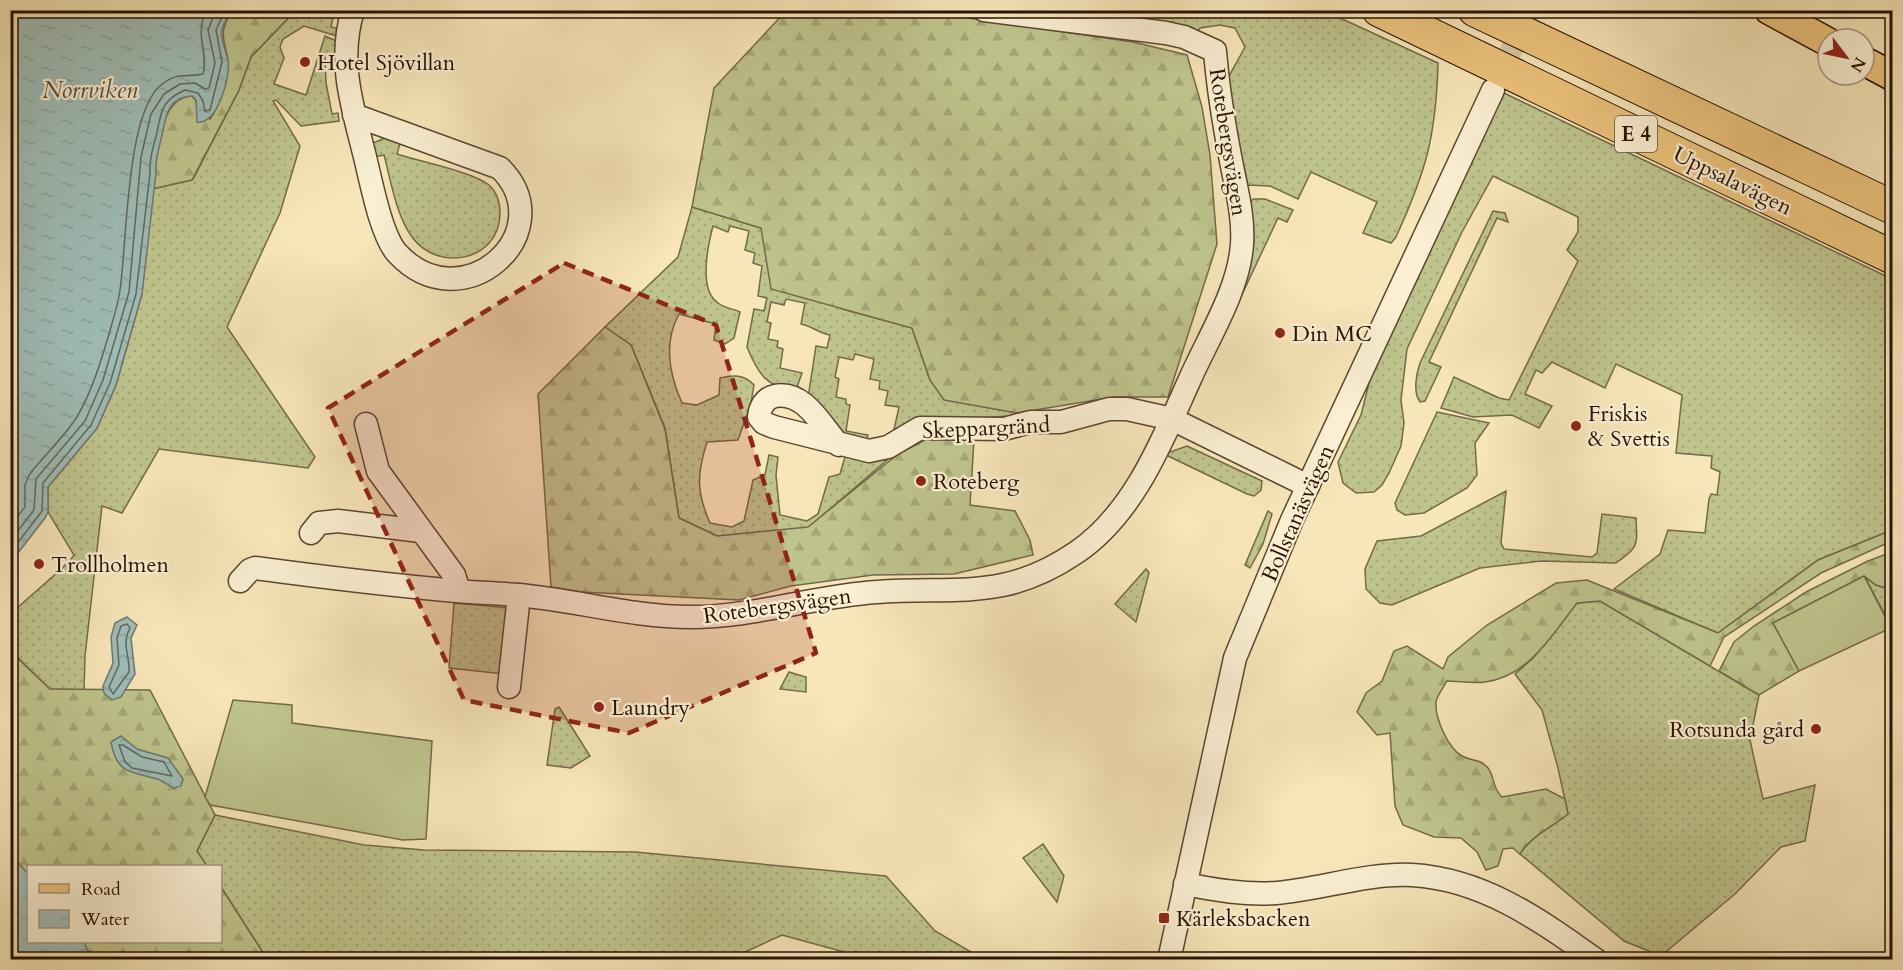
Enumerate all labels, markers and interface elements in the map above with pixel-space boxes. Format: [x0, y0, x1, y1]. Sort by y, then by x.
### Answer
north arrow [1816, 27, 1876, 87]
place label: Hotel Sjövillan [317, 48, 456, 78]
text: N [1845, 53, 1871, 76]
marker: Hotel Sjövillan [298, 55, 312, 69]
street label: Rotebergsvägen [1202, 66, 1255, 219]
water label: Norrviken [42, 74, 138, 107]
road number: E 4 [1615, 116, 1657, 152]
street label: Uppsalavägen [1668, 139, 1798, 223]
place label: Din MC [1292, 319, 1372, 349]
marker: Din MC [1273, 326, 1287, 340]
place label: Friskis & Svettis [1588, 399, 1670, 454]
street label: Skeppargränd [921, 410, 1051, 446]
marker: Friskis & Svettis [1569, 419, 1583, 433]
street label: Bollstanäsvägen [1254, 440, 1342, 587]
place label: Roteberg [933, 467, 1020, 497]
marker: Roteberg [914, 474, 928, 488]
place label: Trollholmen [51, 550, 169, 580]
marker: Trollholmen [32, 557, 46, 571]
street label: Rotebergsvägen [701, 581, 854, 631]
place label: Laundry [611, 693, 690, 723]
marker: Laundry [592, 700, 606, 714]
place label: Rotsunda gård [1669, 715, 1804, 745]
marker: Rotsunda gård [1809, 722, 1823, 736]
legend [27, 865, 222, 943]
text: Road [81, 877, 121, 902]
place label: Kärleksbacken [1176, 904, 1311, 934]
text: Water [80, 907, 130, 932]
marker: Kärleksbacken [1157, 911, 1171, 925]

